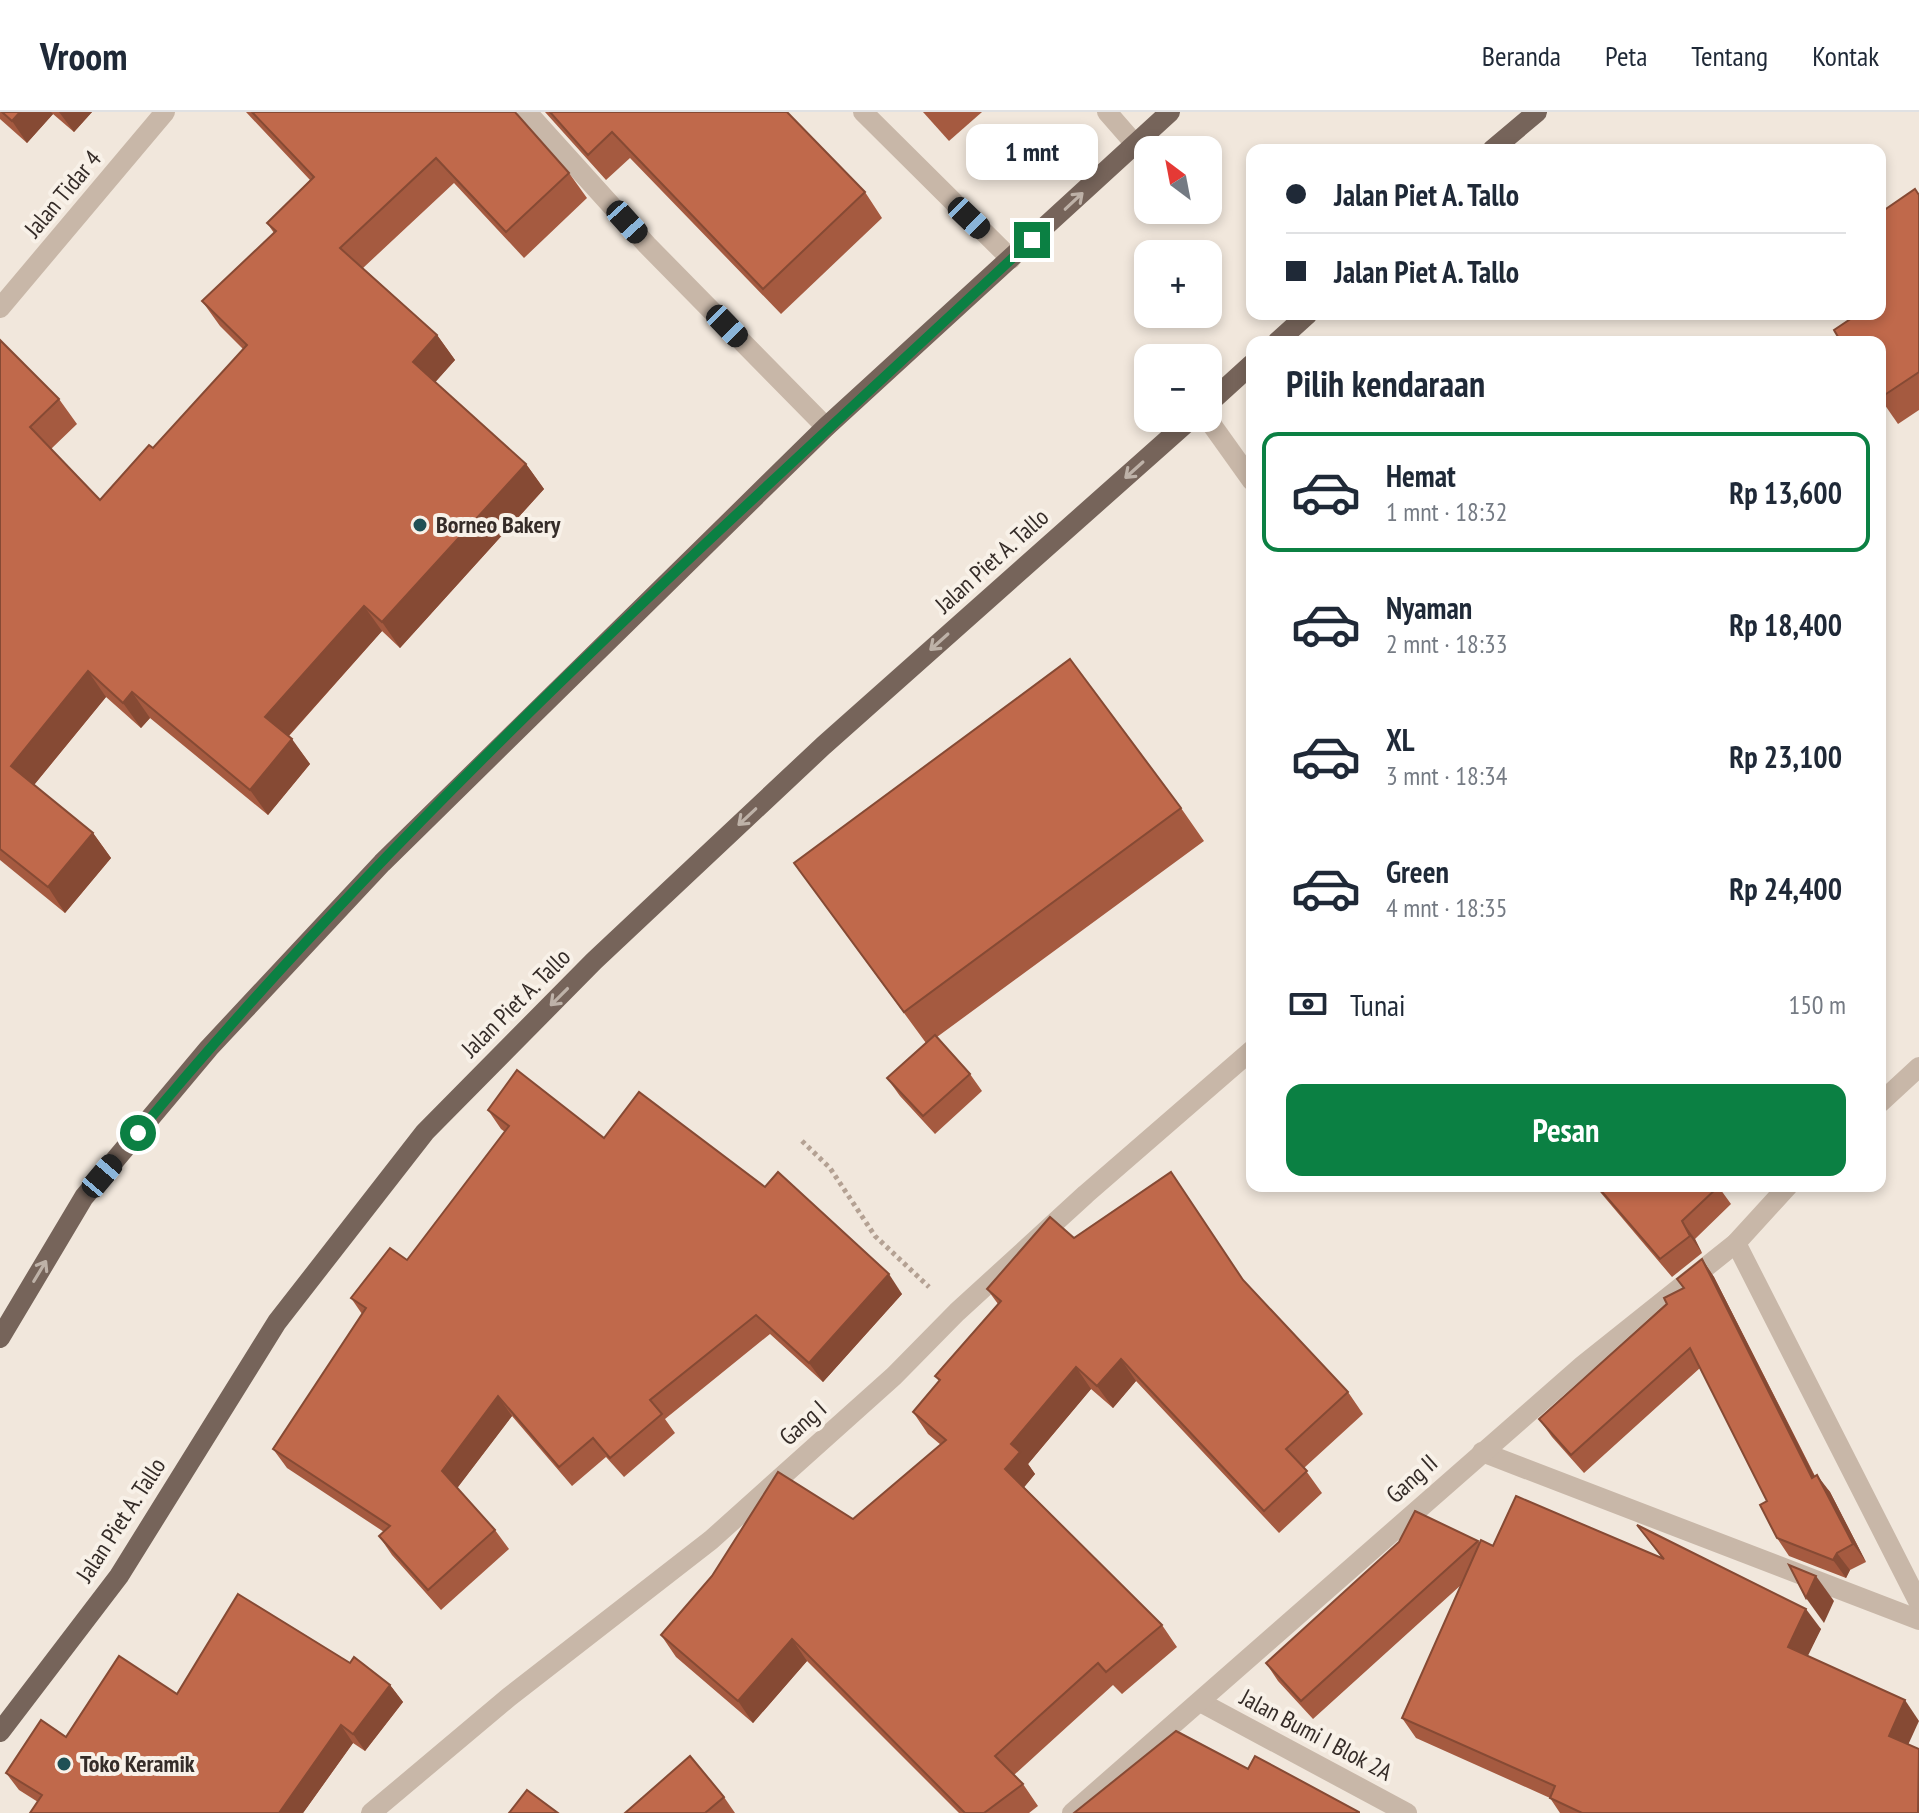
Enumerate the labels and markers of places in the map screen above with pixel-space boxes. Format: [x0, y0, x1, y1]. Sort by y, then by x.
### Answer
place label: Borneo Bakery [436, 509, 561, 540]
marker: Borneo Bakery [411, 516, 429, 534]
place label: Toko Keramik [80, 1748, 195, 1779]
marker: Toko Keramik [55, 1755, 73, 1773]

